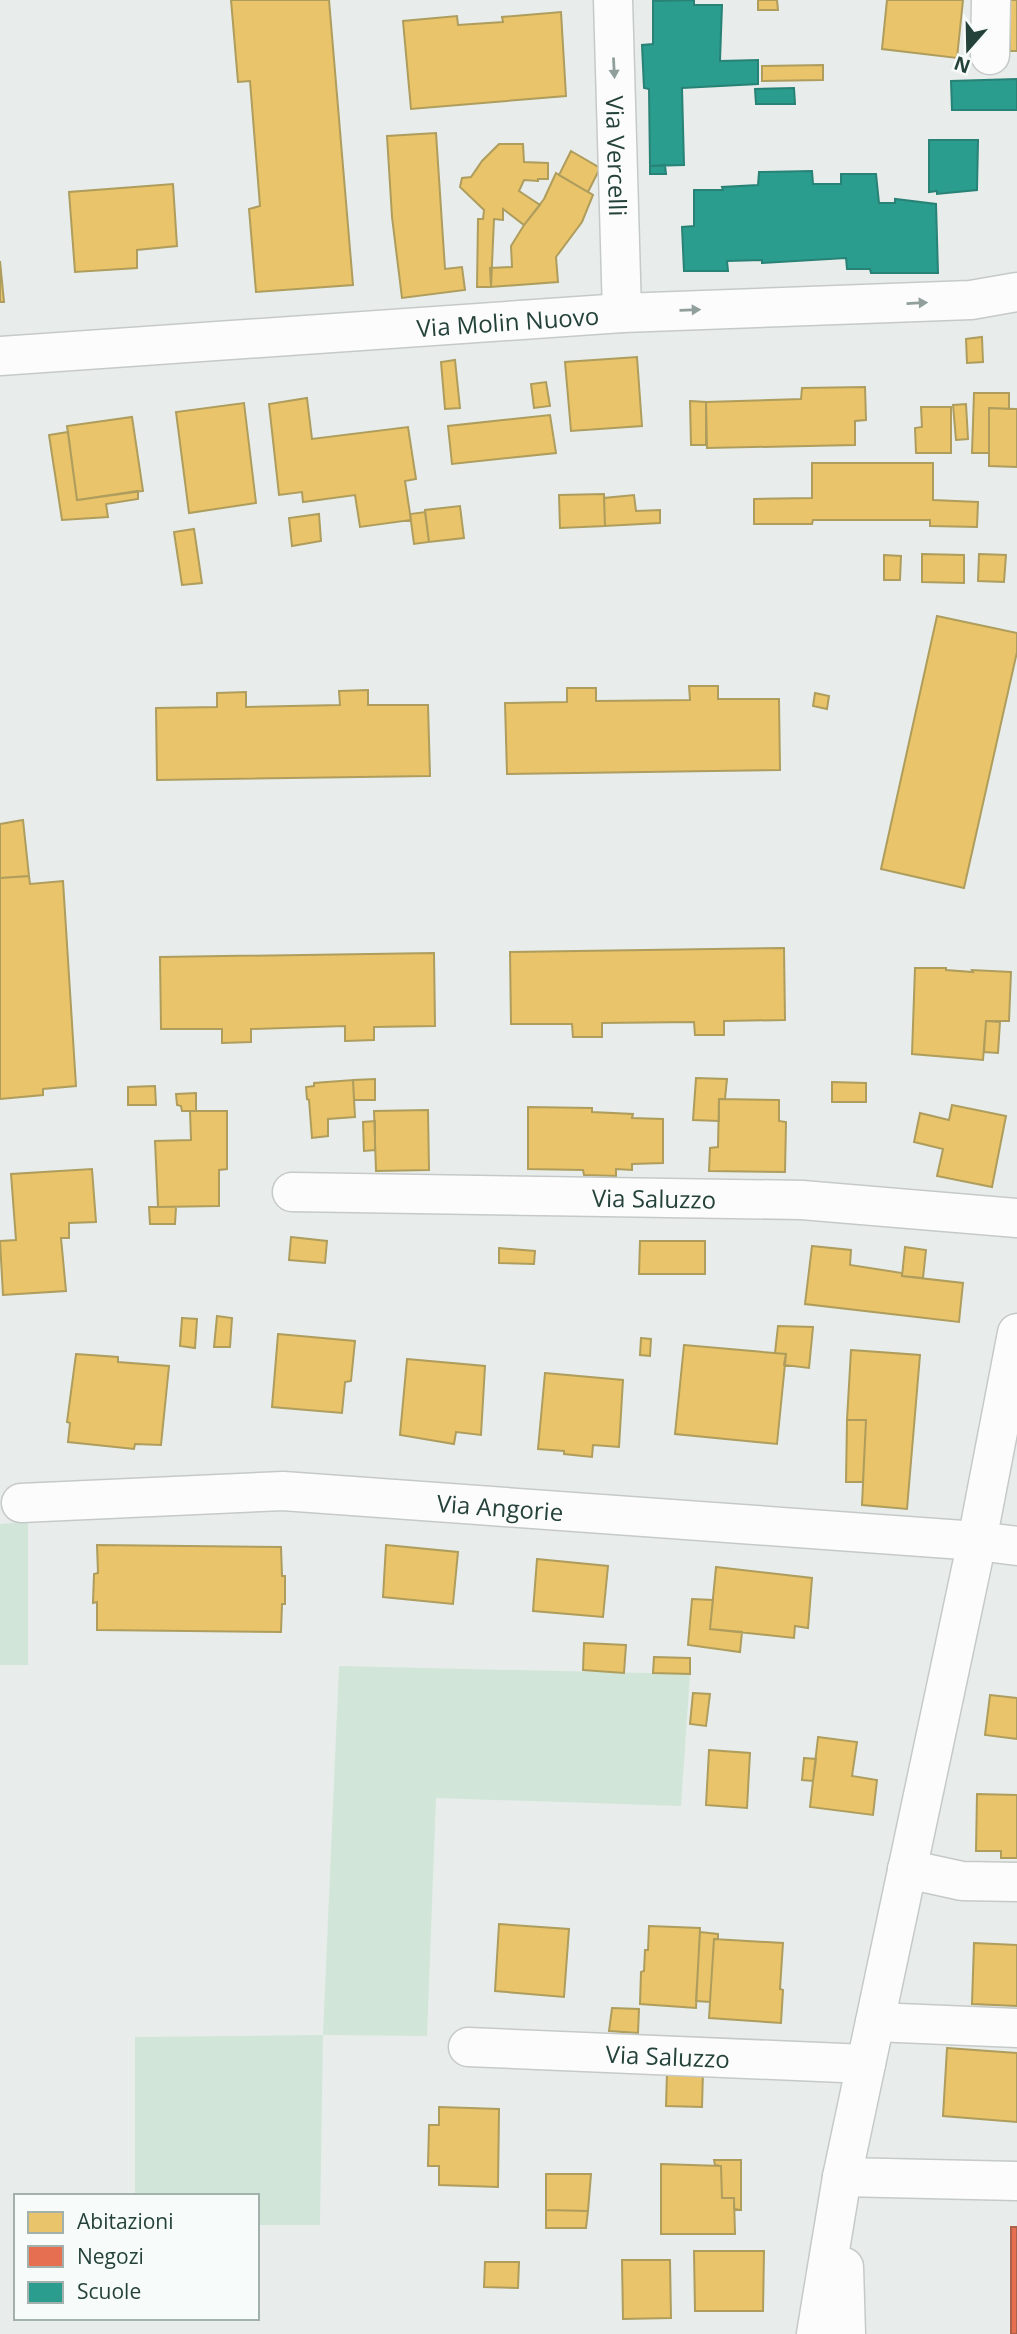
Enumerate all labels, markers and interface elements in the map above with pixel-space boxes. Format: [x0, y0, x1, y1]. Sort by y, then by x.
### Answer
north arrow [933, 14, 1003, 84]
text: N [950, 50, 974, 80]
one-way arrow [608, 57, 619, 79]
street label: Via Vercelli [599, 95, 636, 217]
one-way arrow [907, 297, 929, 308]
street label: Via Molin Nuovo [416, 298, 600, 344]
one-way arrow [679, 305, 701, 316]
street label: Via Saluzzo [592, 1180, 716, 1215]
street label: Via Angorie [436, 1486, 565, 1528]
street label: Via Saluzzo [605, 2036, 731, 2075]
legend [14, 2194, 259, 2320]
text: Abitazioni [77, 2207, 174, 2235]
text: Negozi [77, 2242, 144, 2270]
text: Scuole [77, 2277, 141, 2305]

